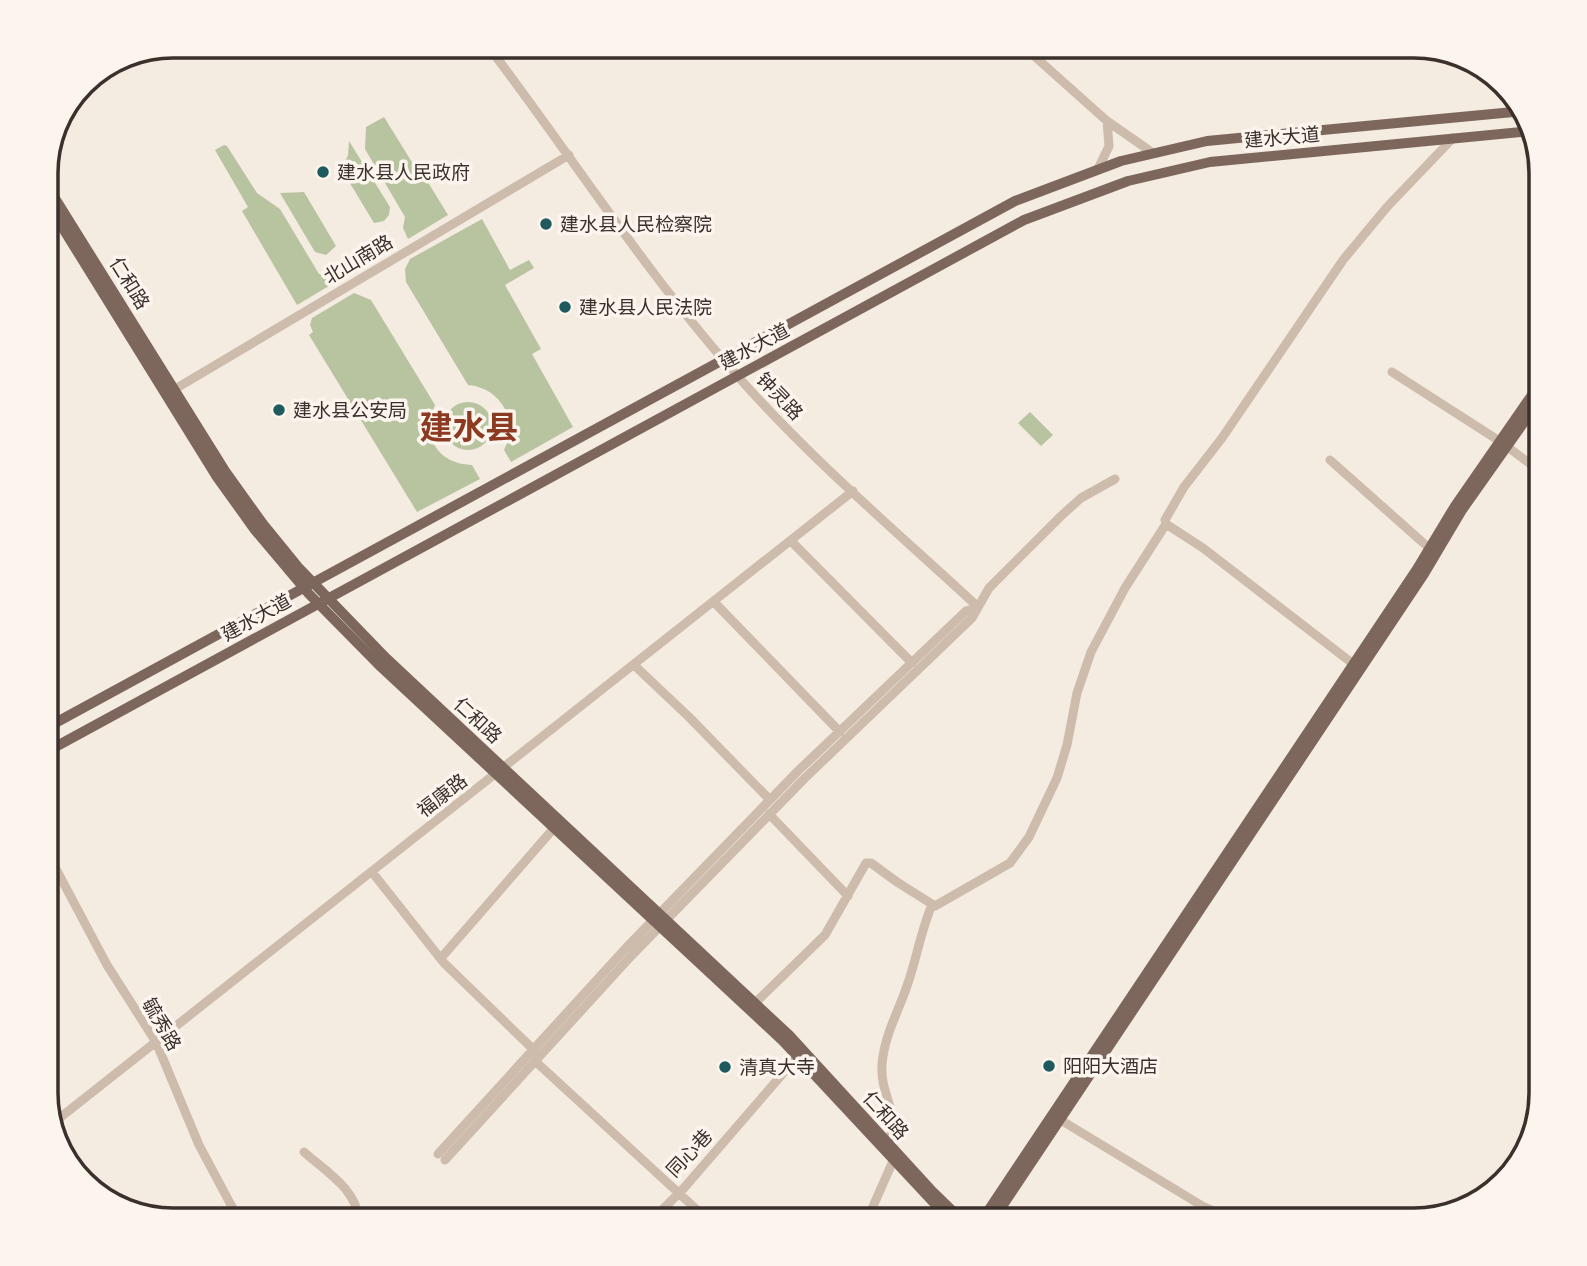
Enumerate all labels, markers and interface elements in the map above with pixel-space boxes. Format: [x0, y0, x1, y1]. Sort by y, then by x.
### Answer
street label: 建水大道 [1243, 121, 1321, 153]
place label: 建水县人民政府 [337, 159, 470, 185]
marker: 建水县人民政府 [315, 164, 331, 180]
place label: 建水县人民检察院 [560, 211, 712, 237]
marker: 建水县人民检察院 [538, 216, 554, 232]
street label: 北山南路 [319, 228, 397, 290]
street label: 仁和路 [104, 252, 156, 314]
place label: 建水县人民法院 [579, 294, 712, 320]
marker: 建水县人民法院 [557, 299, 573, 315]
street label: 建水大道 [714, 317, 794, 375]
street label: 钟灵路 [751, 366, 809, 426]
place label: 建水县公安局 [293, 397, 407, 423]
marker: 建水县公安局 [271, 402, 287, 418]
district label: 建水县 [420, 404, 519, 449]
street label: 建水大道 [216, 587, 296, 647]
street label: 仁和路 [448, 691, 508, 749]
street label: 福康路 [412, 767, 472, 823]
street label: 毓秀路 [136, 993, 188, 1055]
place label: 阳阳大酒店 [1063, 1053, 1158, 1079]
place label: 清真大寺 [739, 1054, 815, 1080]
marker: 阳阳大酒店 [1041, 1058, 1057, 1074]
marker: 清真大寺 [717, 1059, 733, 1075]
street label: 仁和路 [857, 1085, 915, 1145]
street label: 同心巷 [660, 1123, 718, 1183]

